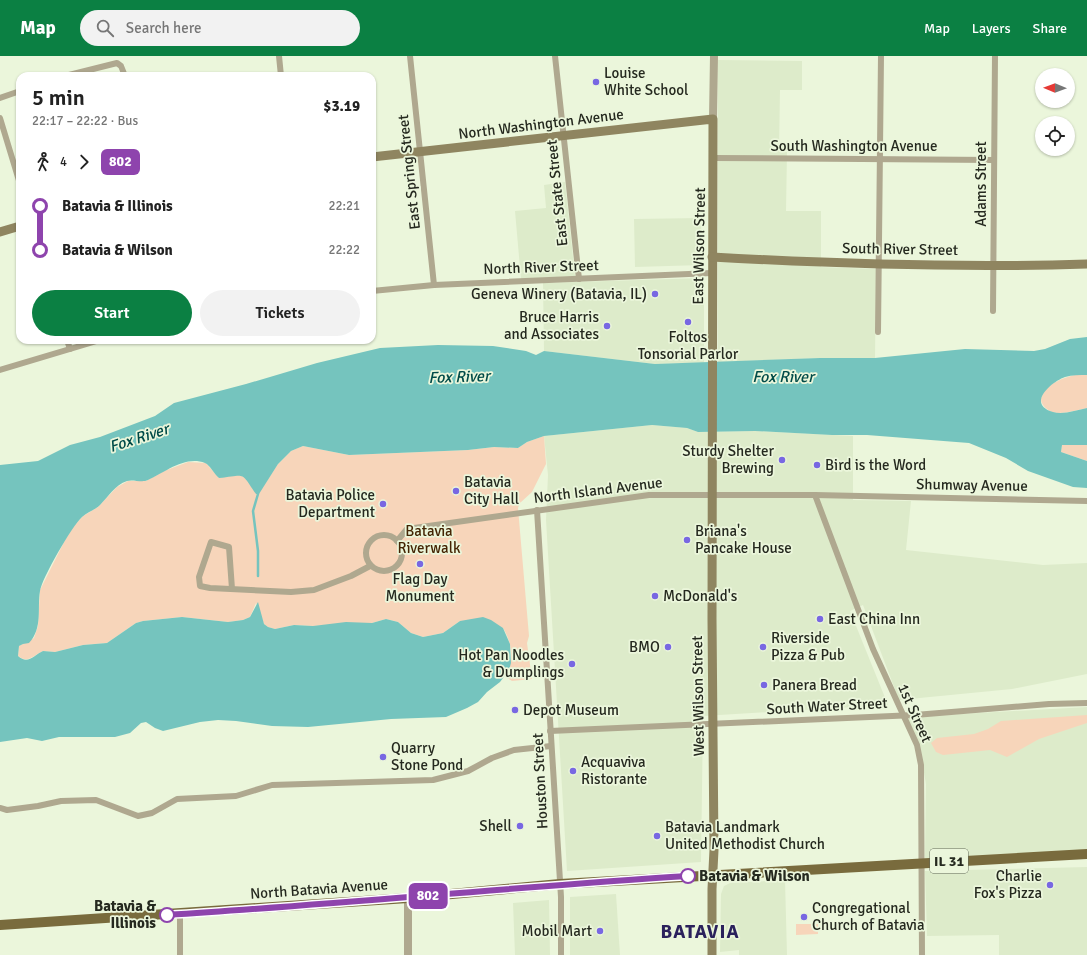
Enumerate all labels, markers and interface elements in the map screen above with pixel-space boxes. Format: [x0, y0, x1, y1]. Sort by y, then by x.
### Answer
search box [80, 10, 360, 46]
text: Map [20, 16, 56, 40]
icon: search [94, 17, 116, 39]
text: Search here [126, 19, 201, 37]
text: Map [924, 20, 950, 37]
text: Layers [972, 20, 1011, 37]
text: Share [1033, 20, 1067, 37]
place label: Louise White School [604, 64, 688, 99]
north arrow [1035, 68, 1075, 108]
map controls [1035, 68, 1075, 156]
marker: Louise White School [591, 77, 601, 87]
text: 5 min [32, 84, 85, 111]
text: $3.19 [323, 97, 360, 115]
street label: North Washington Avenue [457, 105, 625, 143]
text: 22:17 – 22:22 · Bus [32, 113, 138, 129]
street label: East Spring Street [394, 114, 424, 230]
button: locate [1035, 116, 1075, 156]
street label: South Washington Avenue [770, 137, 938, 155]
street label: East State Street [542, 139, 572, 247]
street label: Adams Street [972, 141, 990, 227]
icon: walk [32, 151, 54, 173]
icon: forward [73, 151, 95, 173]
text: 802 [109, 153, 132, 170]
text: 4 [60, 154, 67, 170]
street label: East Wilson Street [689, 187, 709, 305]
text: Batavia & Illinois [62, 197, 173, 215]
text: 22:21 [328, 198, 360, 214]
street label: South River Street [842, 239, 958, 259]
text: Batavia & Wilson [62, 241, 173, 259]
text: 22:22 [328, 242, 360, 258]
street label: North River Street [483, 256, 599, 278]
place label: Geneva Winery (Batavia, IL) [471, 285, 647, 303]
marker: Geneva Winery (Batavia, IL) [650, 289, 660, 299]
button: Start [32, 290, 192, 336]
button: Tickets [200, 290, 360, 336]
place label: Bruce Harris and Associates [504, 308, 599, 343]
marker: Foltos Tonsorial Parlor [683, 317, 693, 327]
marker: Bruce Harris and Associates [602, 321, 612, 331]
place label: Foltos Tonsorial Parlor [638, 328, 739, 363]
water label: Fox River [428, 366, 492, 388]
water label: Fox River [752, 367, 816, 387]
water label: Fox River [107, 418, 173, 457]
place label: Sturdy Shelter Brewing [682, 442, 774, 477]
marker: Sturdy Shelter Brewing [777, 455, 787, 465]
place label: Bird is the Word [825, 456, 926, 474]
marker: Bird is the Word [812, 460, 822, 470]
place label: Batavia City Hall [464, 473, 519, 508]
street label: North Island Avenue [532, 473, 664, 507]
street label: Shumway Avenue [916, 475, 1028, 495]
place label: Batavia Police Department [285, 486, 375, 521]
marker: Batavia City Hall [451, 486, 461, 496]
marker: Batavia Police Department [378, 499, 388, 509]
park label: Batavia Riverwalk [397, 522, 461, 557]
place label: Briana's Pancake House [695, 522, 792, 557]
marker: Briana's Pancake House [682, 535, 692, 545]
marker: Flag Day Monument [415, 559, 425, 569]
place label: Flag Day Monument [385, 570, 455, 605]
place label: McDonald's [663, 587, 738, 605]
marker: McDonald's [650, 591, 660, 601]
place label: East China Inn [828, 610, 920, 628]
marker: East China Inn [815, 614, 825, 624]
place label: Riverside Pizza & Pub [771, 629, 845, 664]
street label: West Wilson Street [688, 635, 708, 757]
place label: BMO [629, 638, 660, 656]
marker: BMO [663, 642, 673, 652]
marker: Riverside Pizza & Pub [758, 642, 768, 652]
place label: Hot Pan Noodles & Dumplings [458, 646, 564, 681]
marker: Hot Pan Noodles & Dumplings [567, 659, 577, 669]
place label: Panera Bread [772, 676, 857, 694]
marker: Panera Bread [759, 680, 769, 690]
street label: 1st Street [894, 681, 936, 745]
street label: South Water Street [766, 694, 888, 718]
place label: Depot Museum [523, 701, 619, 719]
marker: Depot Museum [510, 705, 520, 715]
street label: Houston Street [528, 733, 552, 829]
place label: Quarry Stone Pond [391, 739, 463, 774]
marker: Quarry Stone Pond [378, 752, 388, 762]
place label: Acquaviva Ristorante [581, 753, 647, 788]
marker: Acquaviva Ristorante [568, 766, 578, 776]
place label: Shell [479, 817, 512, 835]
place label: Batavia Landmark United Methodist Church [665, 818, 825, 853]
marker: Shell [515, 821, 525, 831]
marker: Batavia Landmark United Methodist Church [652, 831, 662, 841]
road number: IL 31 [930, 849, 968, 873]
place label: Batavia & Wilson [699, 867, 810, 885]
place label: Charlie Fox's Pizza [974, 867, 1042, 902]
marker: Batavia & Wilson [680, 868, 696, 884]
street label: North Batavia Avenue [249, 875, 389, 903]
marker: Charlie Fox's Pizza [1045, 880, 1055, 890]
line badge: 802 [405, 883, 451, 909]
text: 802 [417, 887, 439, 904]
place label: Batavia & Illinois [94, 897, 156, 932]
place label: Congregational Church of Batavia [812, 899, 925, 934]
marker: Batavia & Illinois [159, 907, 175, 923]
marker: Congregational Church of Batavia [799, 912, 809, 922]
district label: BATAVIA [660, 920, 740, 944]
place label: Mobil Mart [522, 922, 592, 940]
marker: Mobil Mart [595, 926, 605, 936]

